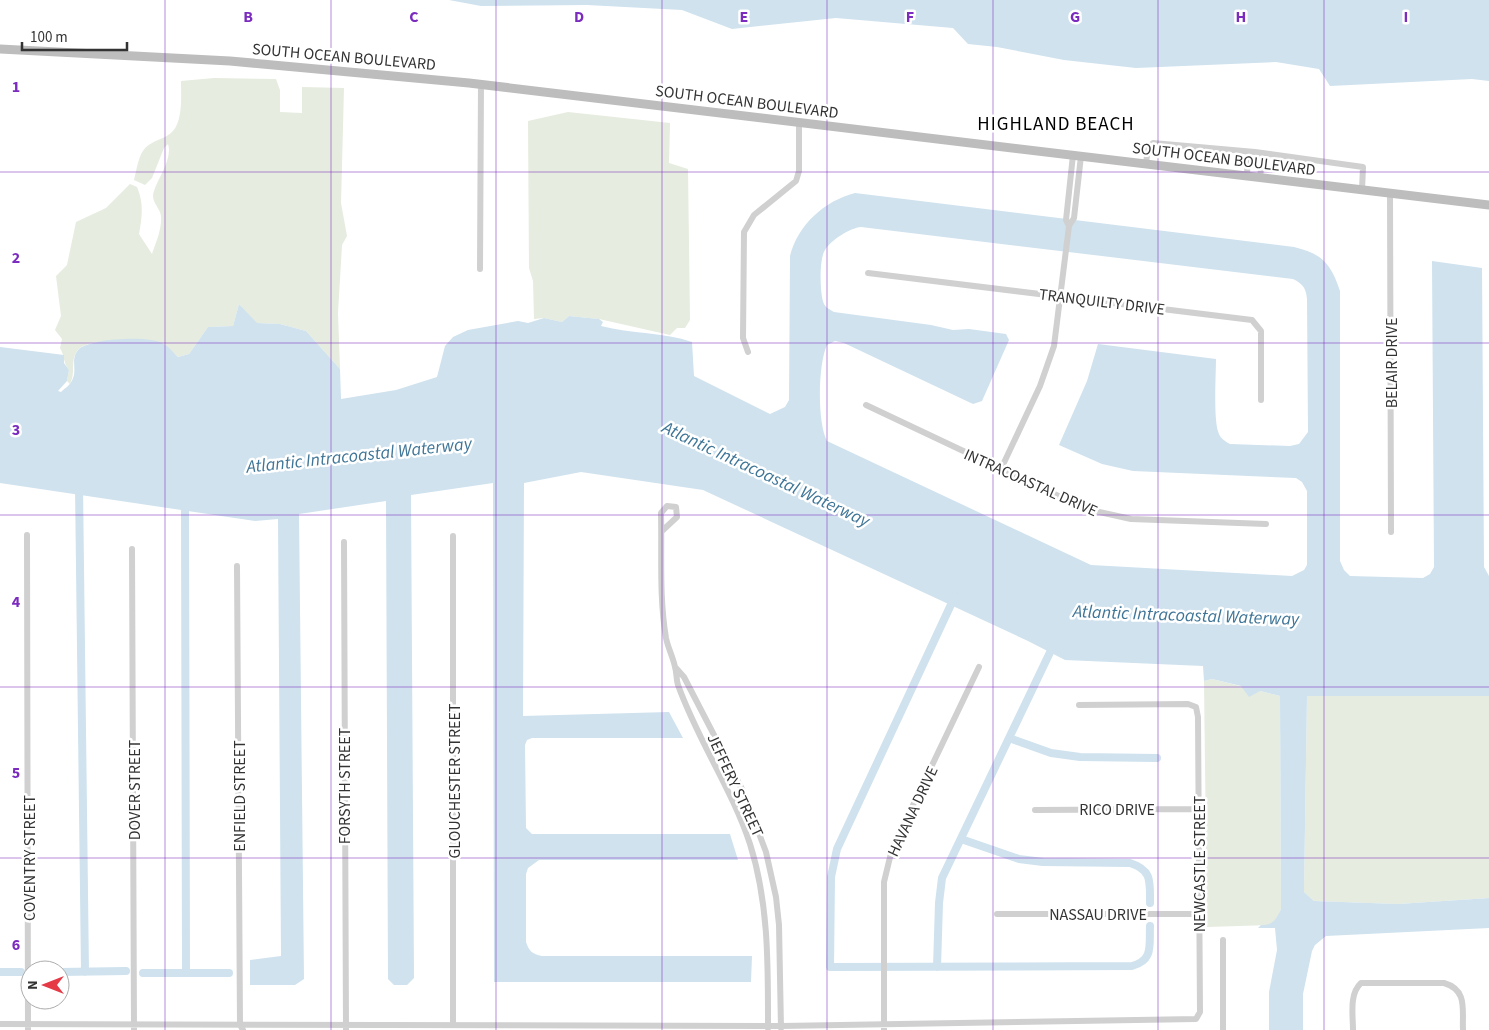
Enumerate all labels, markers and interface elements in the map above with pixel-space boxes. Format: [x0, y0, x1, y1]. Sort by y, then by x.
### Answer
text: B [243, 6, 253, 28]
text: C [409, 6, 419, 28]
text: D [574, 6, 584, 28]
text: E [740, 6, 748, 28]
text: F [906, 6, 914, 28]
text: G [1070, 6, 1080, 28]
text: H [1236, 6, 1246, 28]
text: I [1404, 6, 1408, 28]
scale bar [22, 20, 128, 52]
text: 100 m [30, 27, 68, 48]
street label: SOUTH OCEAN BOULEVARD [251, 38, 437, 76]
text: 1 [12, 76, 20, 98]
street label: SOUTH OCEAN BOULEVARD [654, 80, 840, 124]
district label: HIGHLAND BEACH [977, 111, 1135, 138]
street label: SOUTH OCEAN BOULEVARD [1131, 137, 1317, 181]
text: 2 [12, 247, 20, 269]
street label: TRANQUILTY DRIVE [1038, 283, 1166, 321]
street label: BELAIR DRIVE [1381, 318, 1403, 408]
water label: Atlantic Intracoastal Waterway [657, 415, 874, 534]
text: 3 [12, 419, 20, 441]
water label: Atlantic Intracoastal Waterway [244, 431, 474, 480]
street label: INTRACOASTAL DRIVE [960, 444, 1101, 522]
text: 4 [12, 591, 21, 613]
water label: Atlantic Intracoastal Waterway [1071, 599, 1300, 632]
street label: GLOUCHESTER STREET [444, 703, 466, 859]
street label: FORSYTH STREET [334, 727, 356, 844]
street label: JEFFERY STREET [702, 730, 769, 841]
street label: DOVER STREET [124, 739, 146, 840]
street label: ENFIELD STREET [229, 740, 251, 852]
text: 5 [12, 762, 20, 784]
street label: HAVANA DRIVE [882, 763, 944, 860]
street label: COVENTRY STREET [19, 795, 41, 921]
street label: NEWCASTLE STREET [1189, 795, 1211, 932]
street label: RICO DRIVE [1079, 799, 1155, 821]
street label: NASSAU DRIVE [1049, 904, 1147, 926]
text: 6 [12, 934, 20, 956]
north arrow [20, 960, 70, 1010]
text: N [23, 980, 43, 990]

